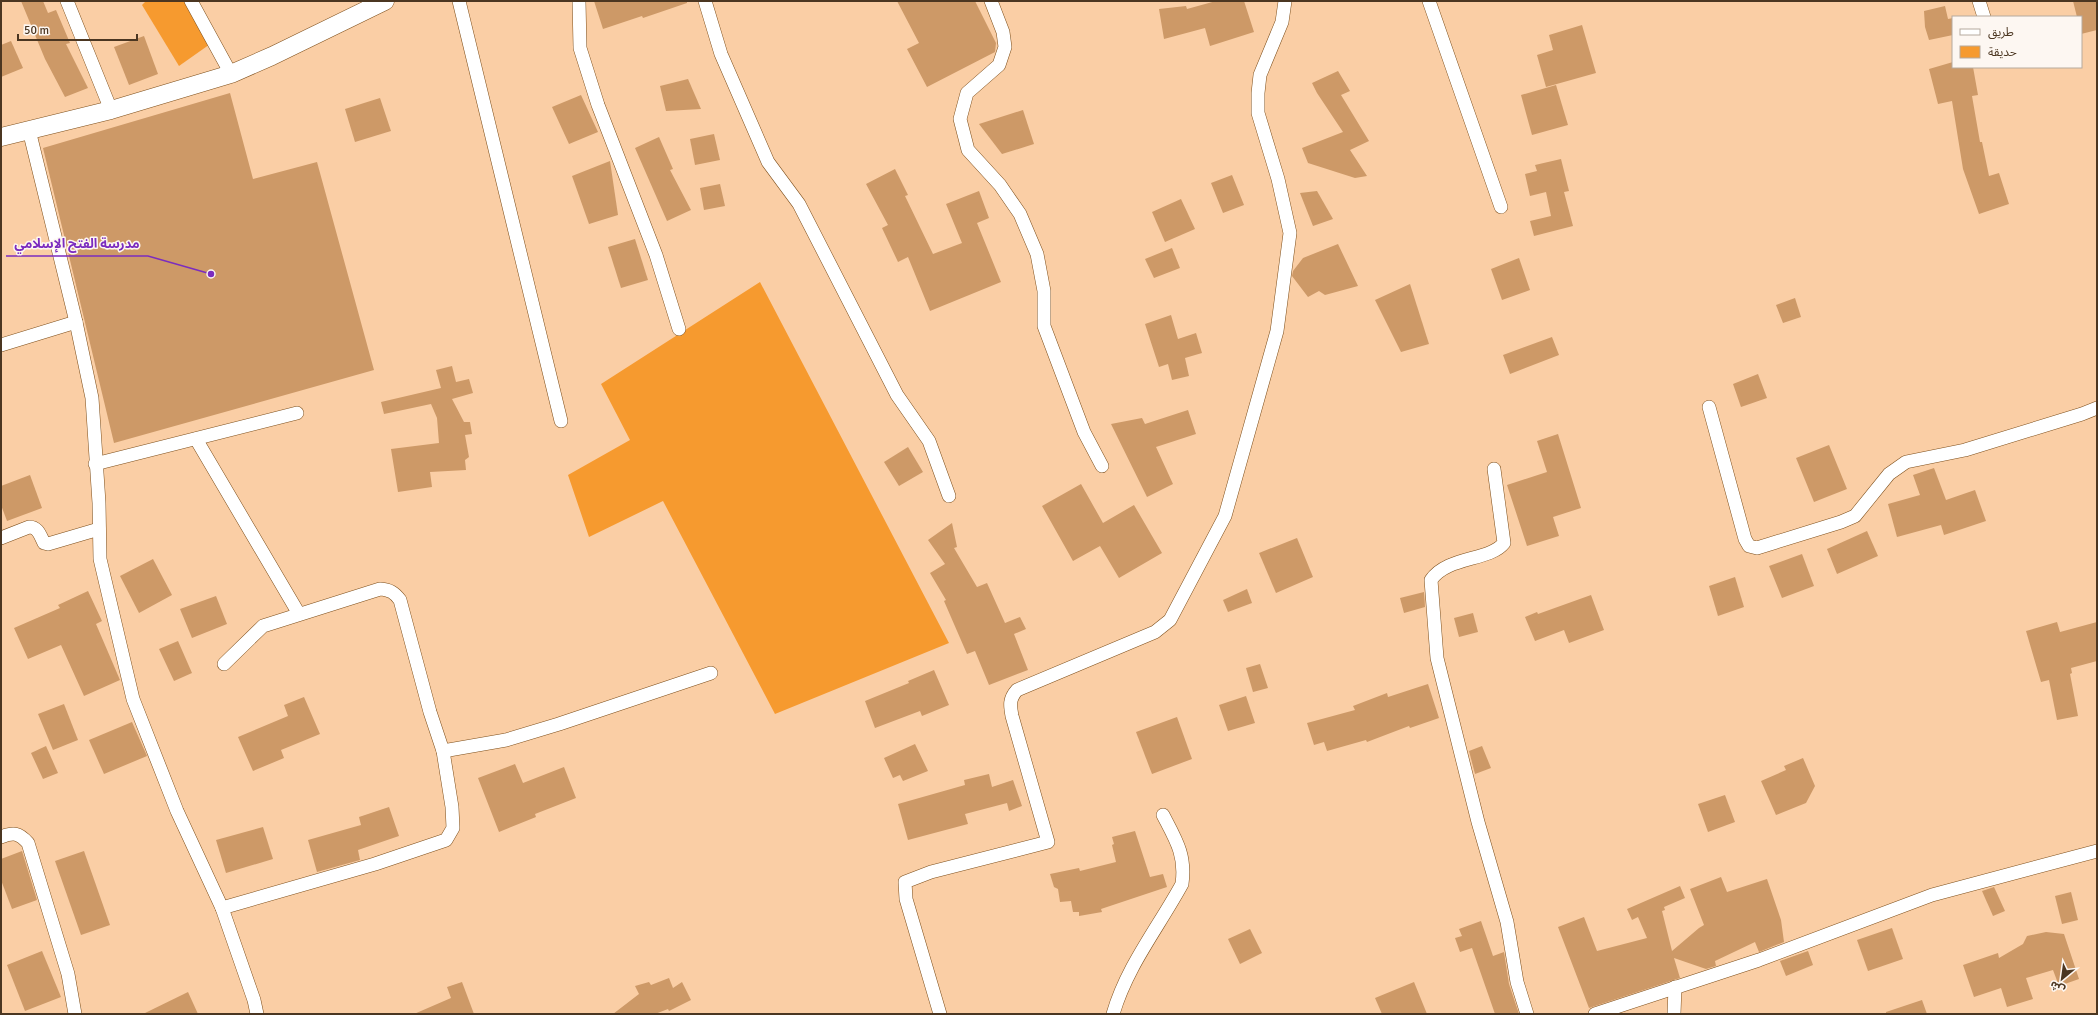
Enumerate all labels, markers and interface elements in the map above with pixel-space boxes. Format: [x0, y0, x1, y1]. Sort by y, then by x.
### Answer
scale bar [18, 16, 137, 42]
legend [1952, 16, 2082, 68]
text: 50 m [24, 23, 49, 38]
text: طريق [1988, 25, 2014, 40]
text: حديقة [1988, 45, 2017, 60]
callout: مدرسة الفتح الإسلامي [6, 231, 148, 256]
text: مدرسة الفتح الإسلامي [14, 236, 140, 254]
north arrow [2042, 959, 2082, 999]
text: ش [2048, 978, 2067, 997]

